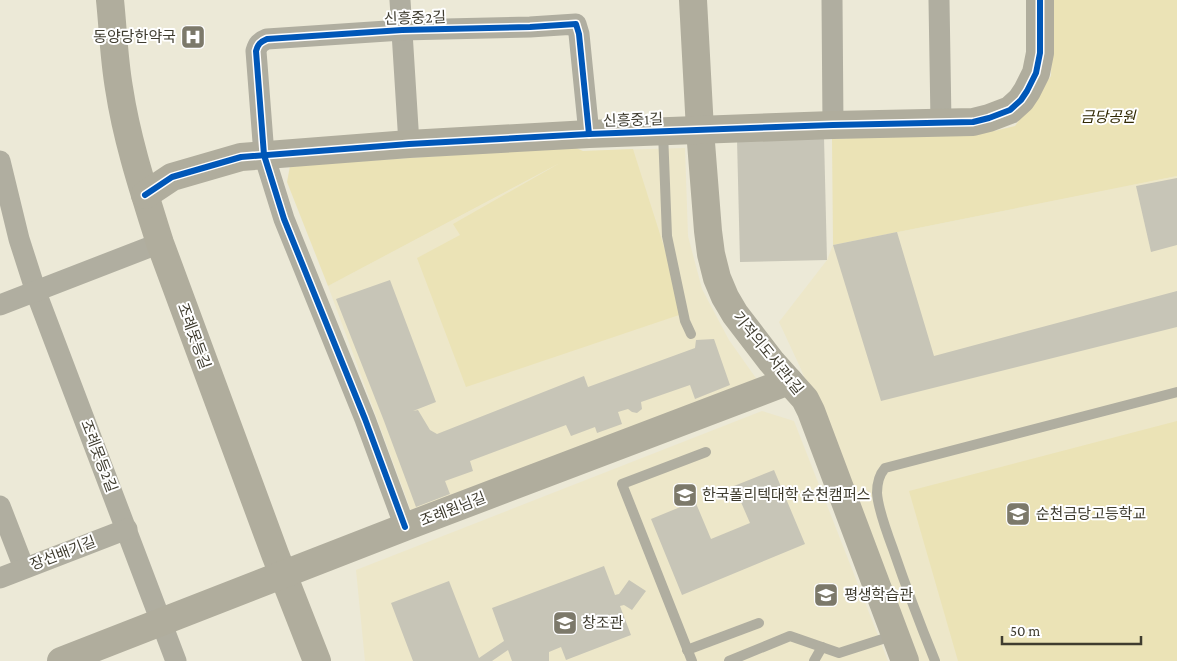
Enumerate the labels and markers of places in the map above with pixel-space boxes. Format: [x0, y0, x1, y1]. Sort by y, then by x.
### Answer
hospital icon: 동양당한약국 [180, 24, 206, 50]
place label: 동양당한약국 [93, 29, 176, 45]
school or university icon: 한국폴리텍대학 순천캠퍼스 [672, 482, 698, 508]
place label: 한국폴리텍대학 순천캠퍼스 [702, 486, 871, 503]
school or university icon: 순천금당고등학교 [1005, 501, 1031, 527]
place label: 순천금당고등학교 [1036, 505, 1146, 522]
school or university icon: 평생학습관 [813, 582, 839, 608]
place label: 평생학습관 [844, 586, 913, 603]
school or university icon: 창조관 [552, 610, 578, 636]
place label: 창조관 [582, 615, 624, 631]

